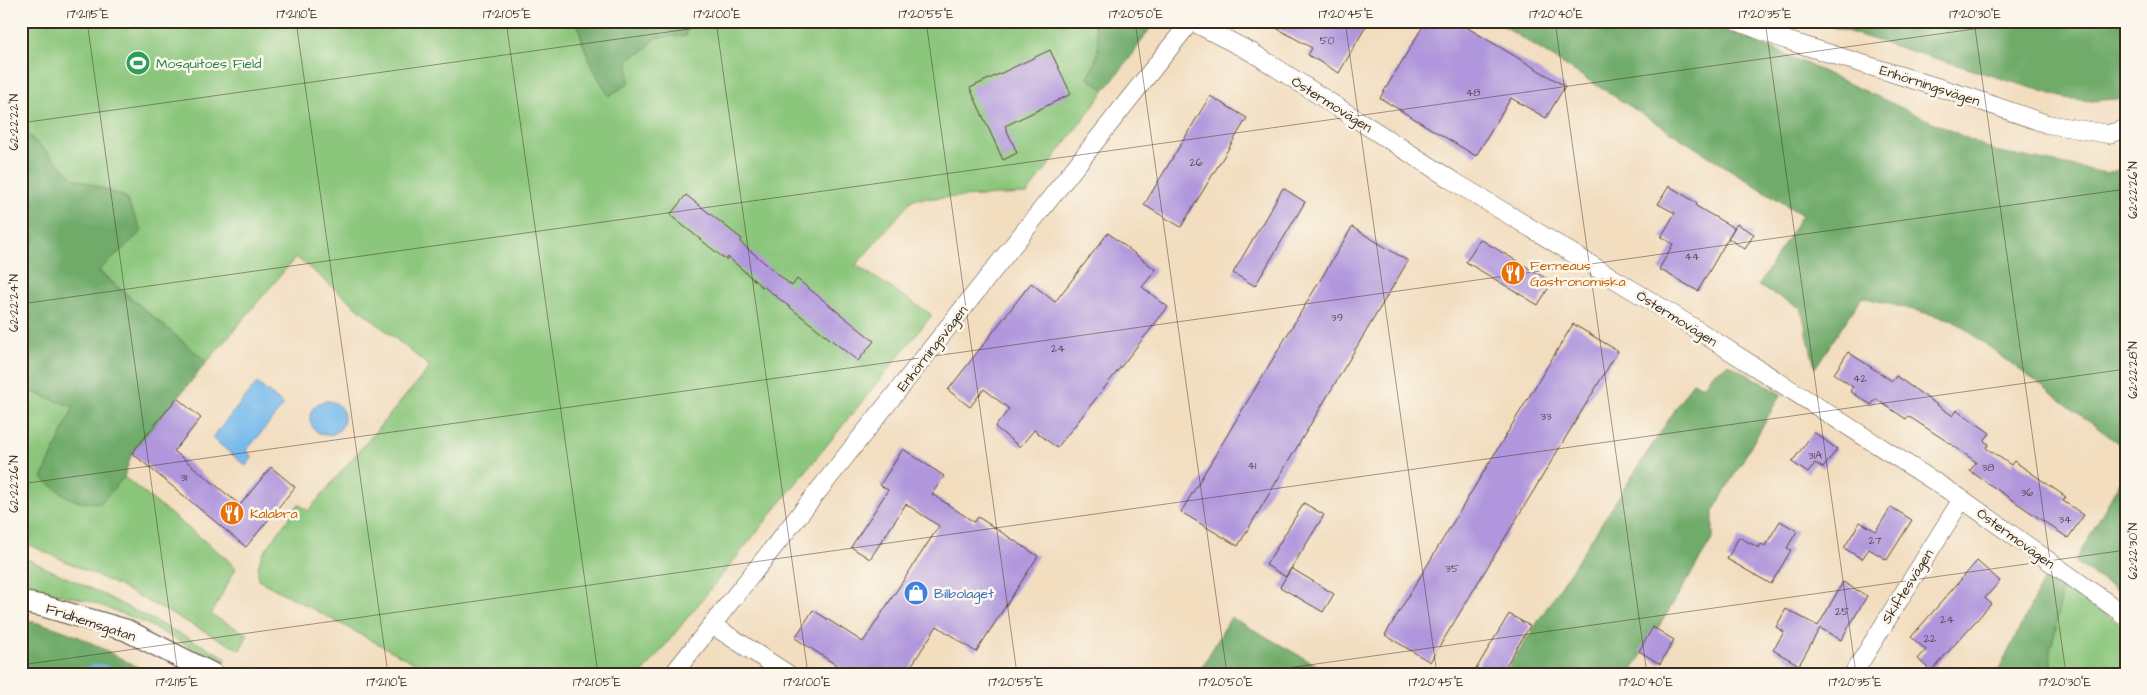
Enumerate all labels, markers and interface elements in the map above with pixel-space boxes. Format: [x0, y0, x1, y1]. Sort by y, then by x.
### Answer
text: 17°21'15"E [67, 6, 109, 23]
text: 17°21'10"E [277, 6, 317, 23]
text: 17°21'05"E [483, 6, 531, 23]
text: 17°21'00"E [694, 6, 740, 23]
text: 17°20'55"E [899, 6, 953, 23]
text: 17°20'50"E [1109, 6, 1163, 23]
text: 17°20'45"E [1319, 6, 1373, 23]
text: 17°20'40"E [1529, 6, 1583, 23]
text: 17°20'35"E [1739, 6, 1791, 23]
text: 17°20'30"E [1949, 6, 2001, 23]
house number: 50 [1320, 33, 1334, 48]
sports icon: Mosquitoes Field [125, 50, 151, 76]
place label: Mosquitoes Field [156, 54, 261, 74]
street label: Enhörningsvägen [1877, 60, 1982, 112]
street label: Östermovägen [1287, 72, 1376, 138]
house number: 48 [1466, 85, 1480, 100]
text: 62°22'22"N [6, 93, 23, 150]
house number: 26 [1189, 155, 1203, 170]
text: 62°22'26"N [2125, 161, 2142, 219]
house number: 44 [1685, 249, 1700, 264]
place label: Ferneaus Gastronomiska [1530, 256, 1626, 292]
restaurant icon: Ferneaus Gastronomiska [1500, 260, 1526, 286]
text: 62°22'24"N [6, 273, 23, 332]
street label: Östermovägen [1632, 286, 1721, 352]
street label: Enhörningsvägen [893, 301, 973, 396]
house number: 39 [1331, 310, 1343, 325]
house number: 24 [1051, 341, 1065, 356]
text: 62°22'28"N [2125, 341, 2142, 399]
house number: 42 [1853, 371, 1868, 386]
house number: 33 [1540, 409, 1552, 424]
house number: 31A [1808, 448, 1822, 463]
text: 62°22'26"N [6, 455, 23, 513]
house number: 41 [1248, 458, 1257, 473]
house number: 38 [1982, 460, 1994, 475]
house number: 31 [180, 470, 188, 485]
house number: 36 [2021, 485, 2033, 500]
restaurant icon: Kalabra [219, 500, 245, 526]
place label: Kalabra [250, 504, 298, 524]
street label: Östermovägen [1972, 504, 2059, 574]
house number: 34 [2058, 512, 2072, 527]
text: 62°22'30"N [2125, 522, 2142, 579]
house number: 27 [1868, 533, 1882, 548]
street label: Skiftesvägen [1877, 545, 1939, 628]
house number: 35 [1445, 561, 1459, 576]
shop icon: Bilbolaget [903, 580, 929, 606]
place label: Bilbolaget [934, 584, 994, 604]
street label: Fridhemsgatan [43, 599, 138, 647]
house number: 25 [1835, 604, 1849, 619]
house number: 24 [1940, 612, 1954, 627]
house number: 22 [1924, 631, 1937, 646]
text: 17°21'15"E [156, 674, 198, 691]
text: 17°21'10"E [367, 674, 407, 691]
text: 17°21'05"E [573, 674, 621, 691]
text: 17°21'00"E [784, 674, 830, 691]
text: 17°20'55"E [989, 674, 1043, 691]
text: 17°20'50"E [1199, 674, 1253, 691]
text: 17°20'45"E [1409, 674, 1463, 691]
text: 17°20'40"E [1619, 674, 1673, 691]
text: 17°20'35"E [1829, 674, 1881, 691]
text: 17°20'30"E [2039, 674, 2091, 691]

